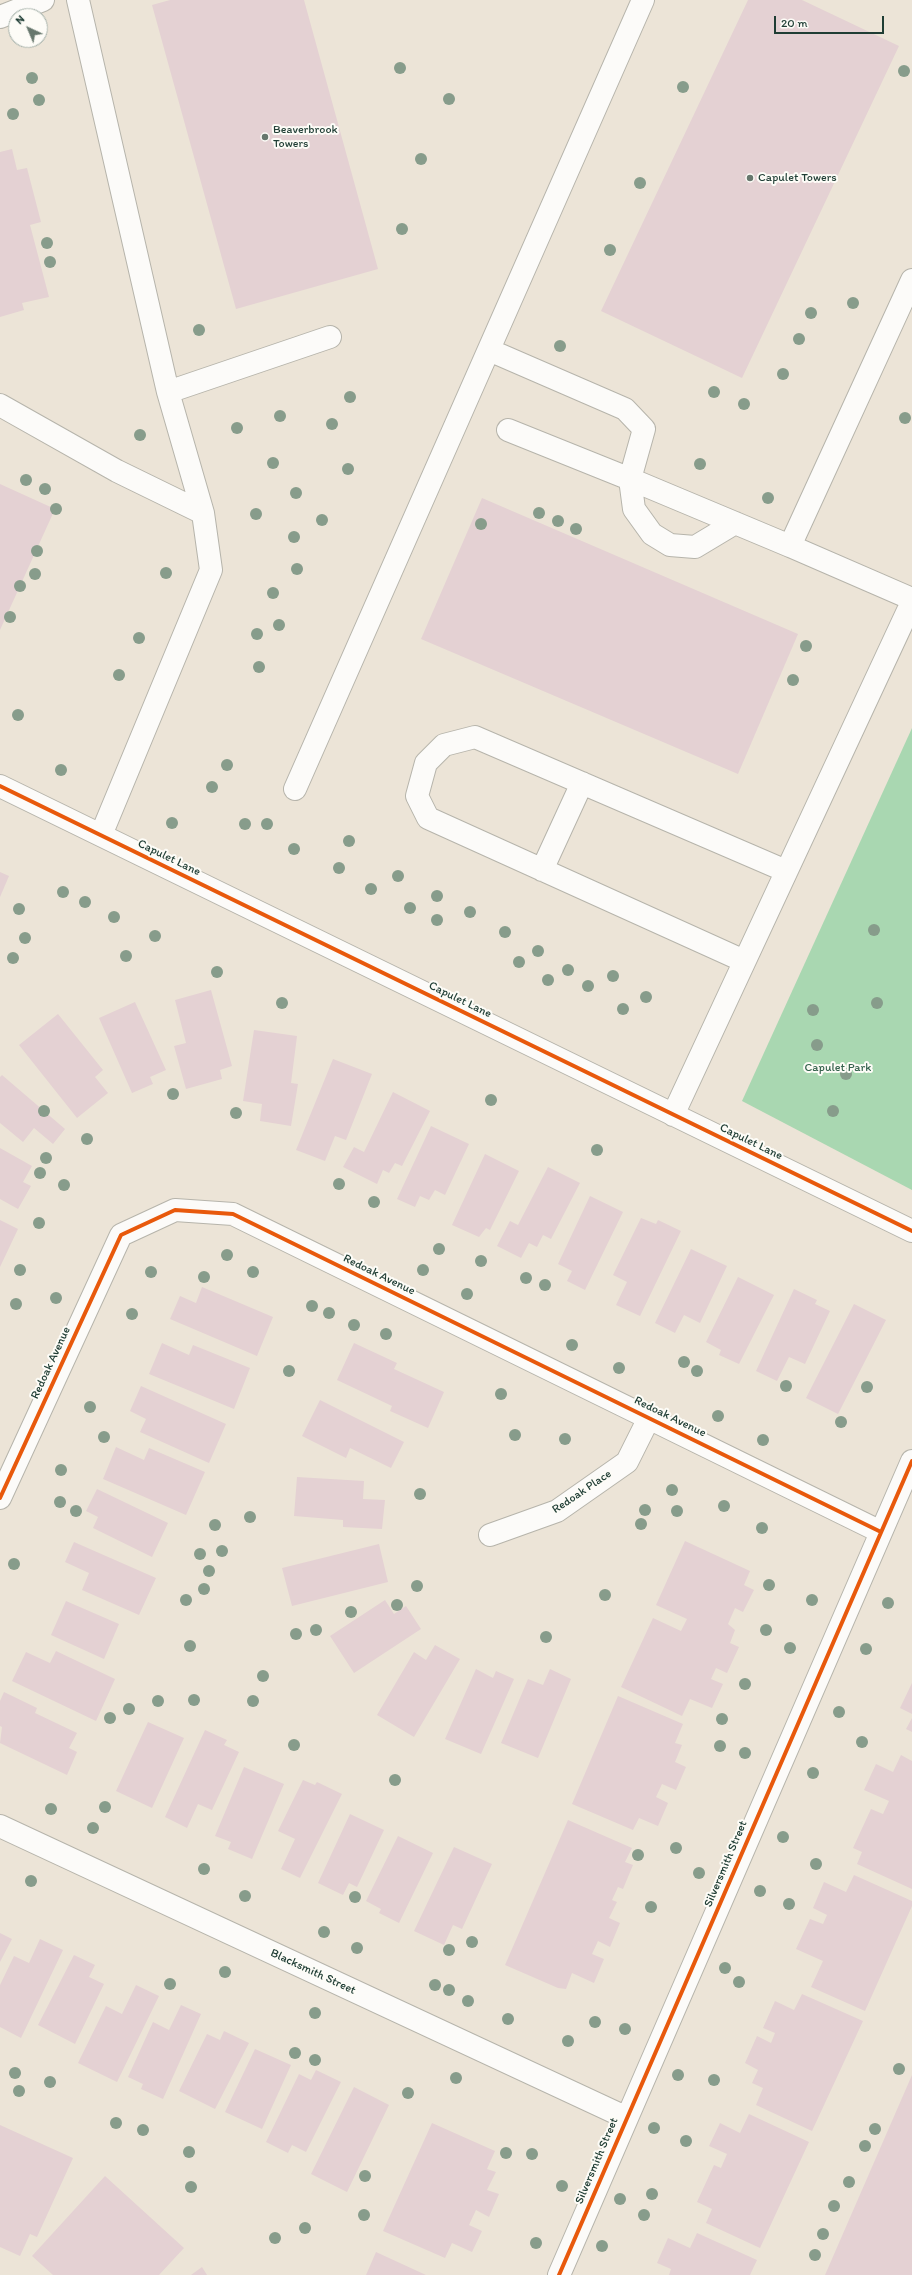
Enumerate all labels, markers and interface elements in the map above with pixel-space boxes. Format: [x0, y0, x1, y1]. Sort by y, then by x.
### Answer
north arrow [8, 8, 48, 48]
scale bar [776, 8, 886, 34]
text: N [13, 12, 27, 27]
text: 20 m [781, 16, 808, 30]
place label: Beaverbrook Towers [273, 123, 338, 151]
marker: Beaverbrook Towers [260, 132, 270, 142]
place label: Capulet Towers [758, 171, 837, 185]
marker: Capulet Towers [745, 173, 755, 183]
street label: Capulet Lane [135, 837, 203, 879]
street label: Capulet Lane [426, 979, 494, 1021]
park label: Capulet Park [805, 1061, 871, 1075]
street label: Capulet Lane [717, 1121, 785, 1163]
street label: Redoak Avenue [341, 1251, 417, 1299]
street label: Redoak Avenue [28, 1325, 74, 1401]
street label: Redoak Avenue [632, 1393, 708, 1441]
street label: Redoak Place [550, 1467, 614, 1517]
street label: Silversmith Street [701, 1819, 751, 1909]
street label: Blacksmith Street [268, 1946, 358, 1998]
street label: Silversmith Street [572, 2116, 622, 2206]

